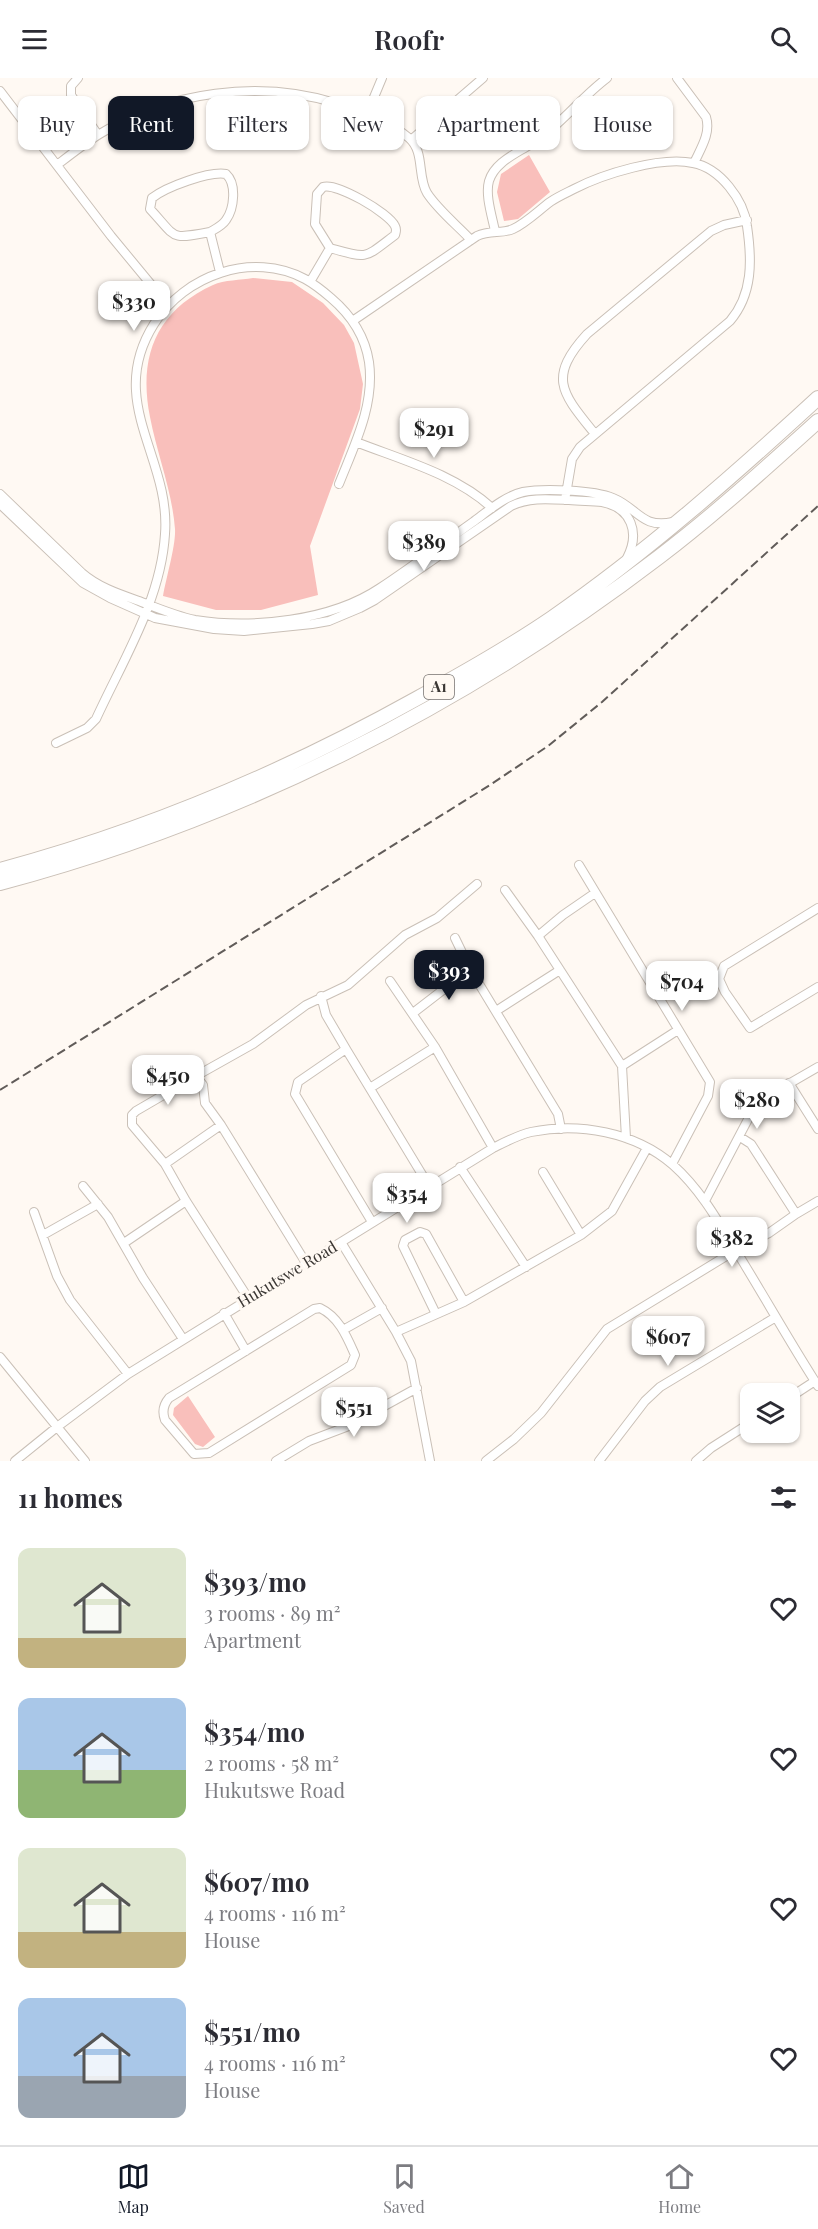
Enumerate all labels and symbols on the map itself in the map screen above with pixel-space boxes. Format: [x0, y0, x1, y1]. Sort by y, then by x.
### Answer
pin: $330 [98, 281, 170, 332]
pin: $291 [398, 408, 470, 459]
pin: $389 [388, 521, 460, 572]
road number: A1 [424, 675, 454, 699]
pin: $393 [413, 950, 485, 1001]
pin: $704 [646, 961, 718, 1012]
pin: $450 [132, 1055, 204, 1106]
pin: $280 [721, 1079, 793, 1130]
pin: $354 [371, 1173, 443, 1224]
pin: $382 [696, 1217, 768, 1268]
street label: Hukutswe Road [233, 1236, 340, 1312]
pin: $607 [632, 1316, 704, 1367]
pin: $551 [318, 1387, 390, 1438]

